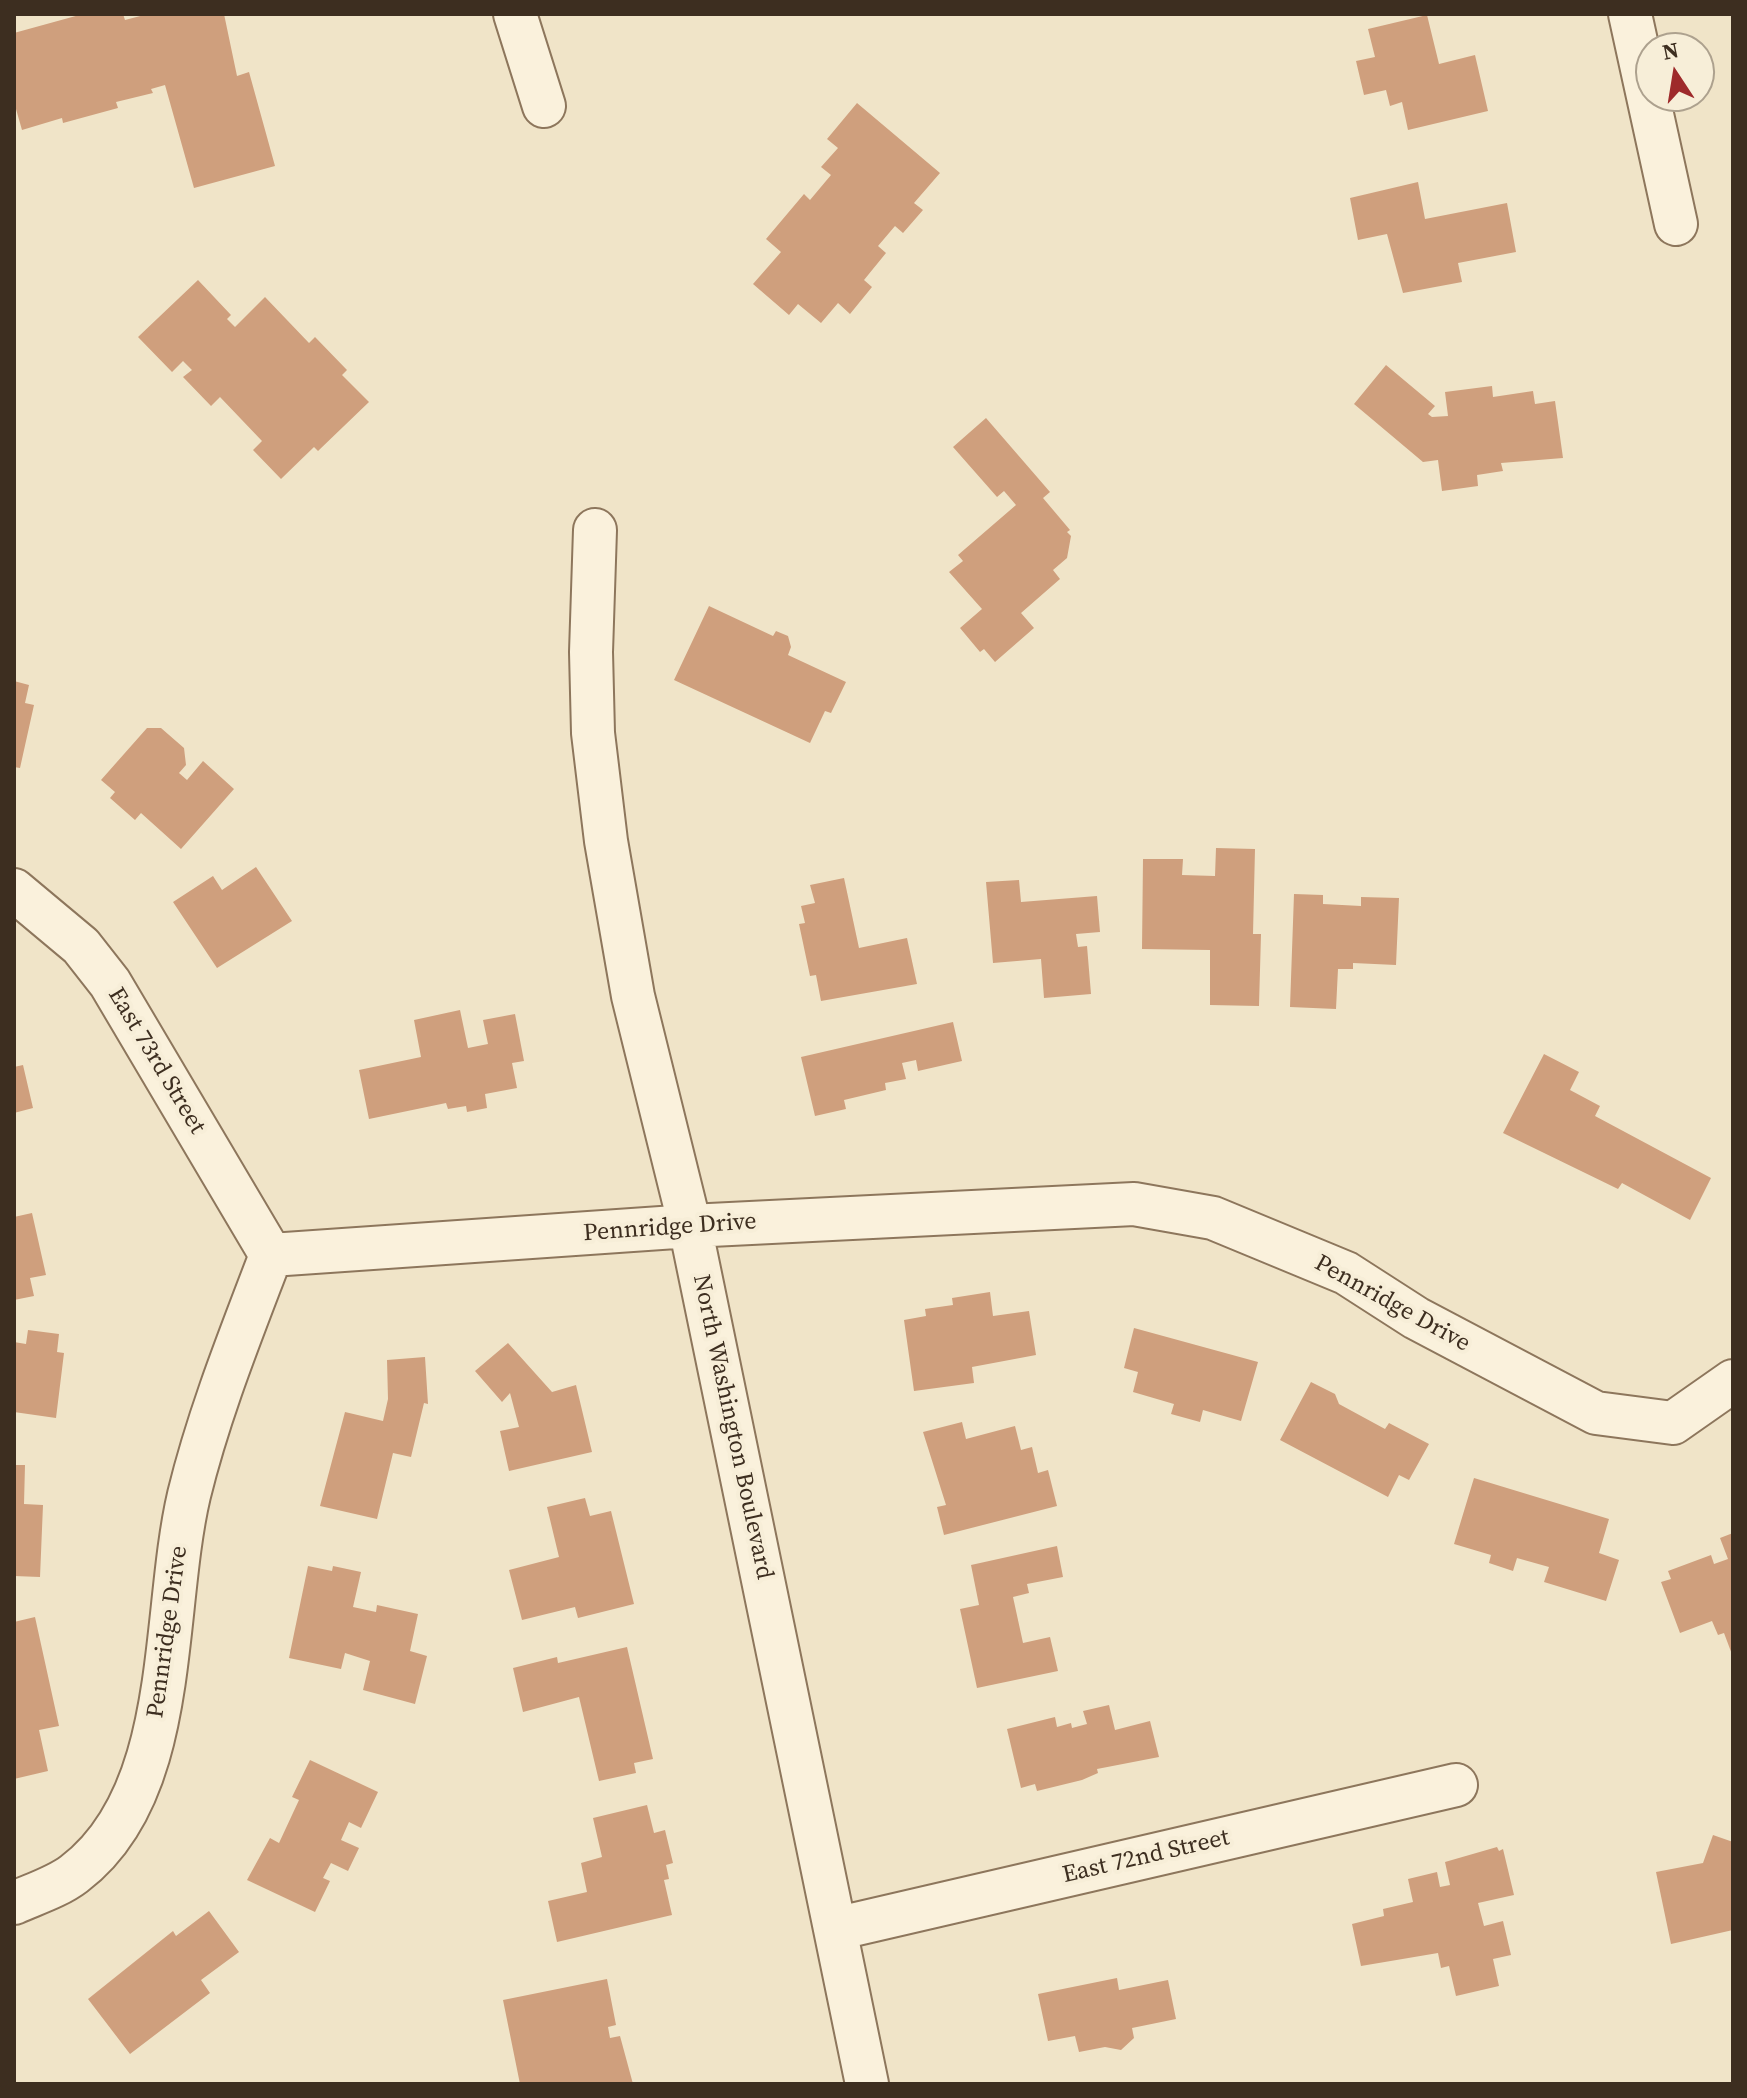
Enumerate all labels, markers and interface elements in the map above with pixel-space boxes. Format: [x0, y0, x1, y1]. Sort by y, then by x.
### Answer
north arrow [1635, 32, 1715, 112]
text: N [1659, 34, 1681, 67]
street label: East 73rd Street [101, 983, 211, 1139]
street label: Pennridge Drive [582, 1208, 758, 1248]
street label: Pennridge Drive [1309, 1249, 1475, 1359]
street label: North Washington Boulevard [686, 1272, 778, 1582]
street label: Pennridge Drive [142, 1544, 194, 1720]
street label: East 72nd Street [1060, 1824, 1232, 1890]

